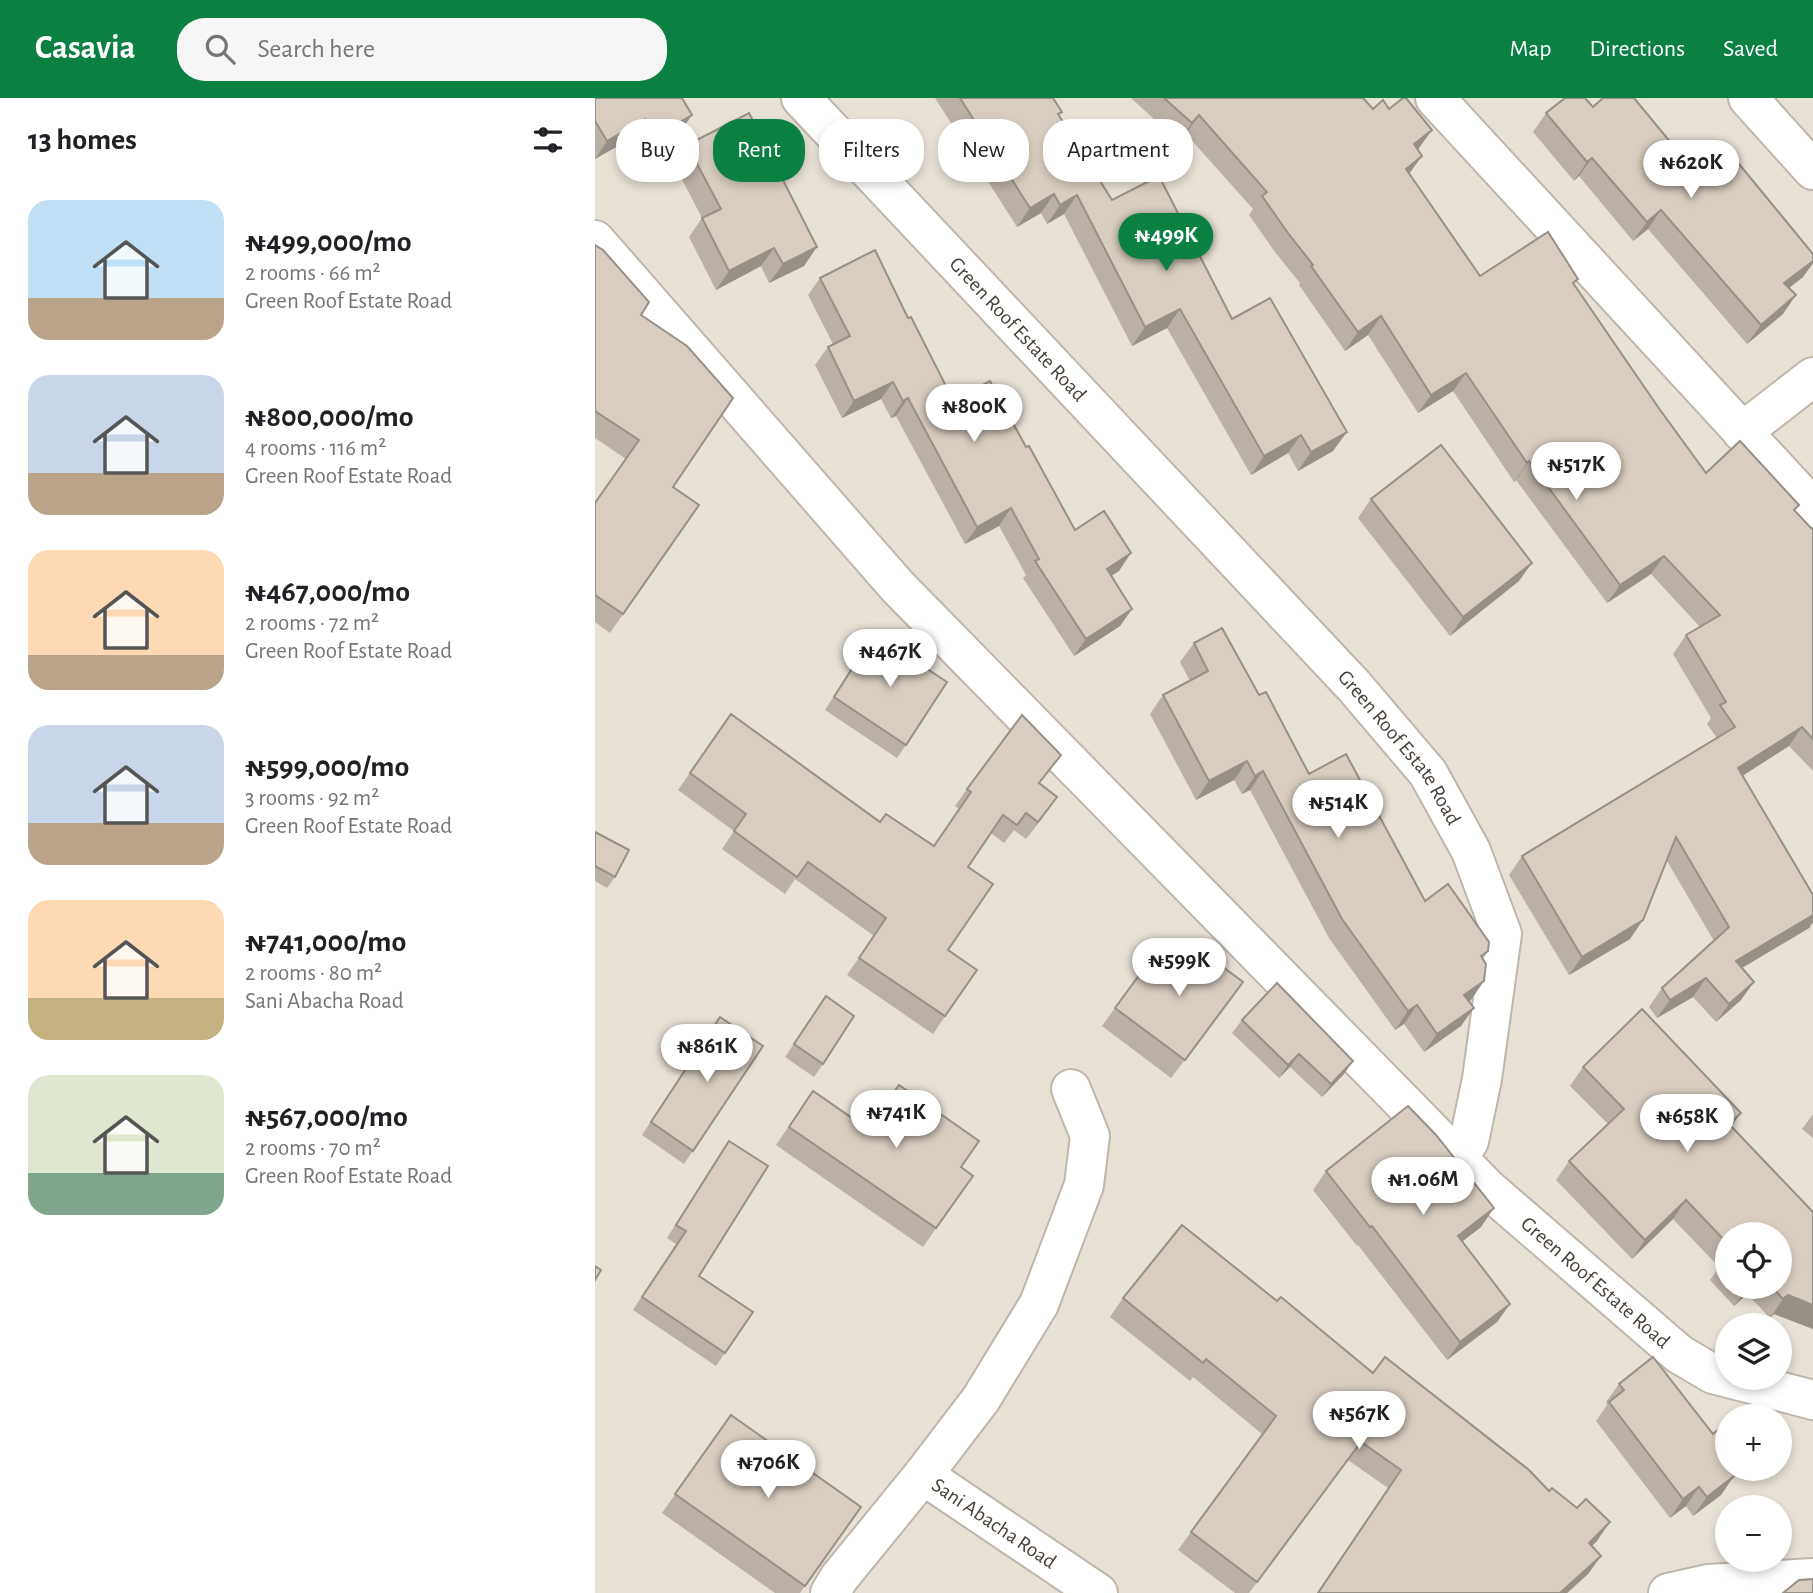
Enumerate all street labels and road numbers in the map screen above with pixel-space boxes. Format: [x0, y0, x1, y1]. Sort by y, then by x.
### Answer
street label: Green Roof Estate Road [945, 253, 1090, 405]
street label: Green Roof Estate Road [1334, 666, 1464, 829]
street label: Green Roof Estate Road [1517, 1213, 1674, 1352]
street label: Sani Abacha Road [928, 1474, 1060, 1573]

